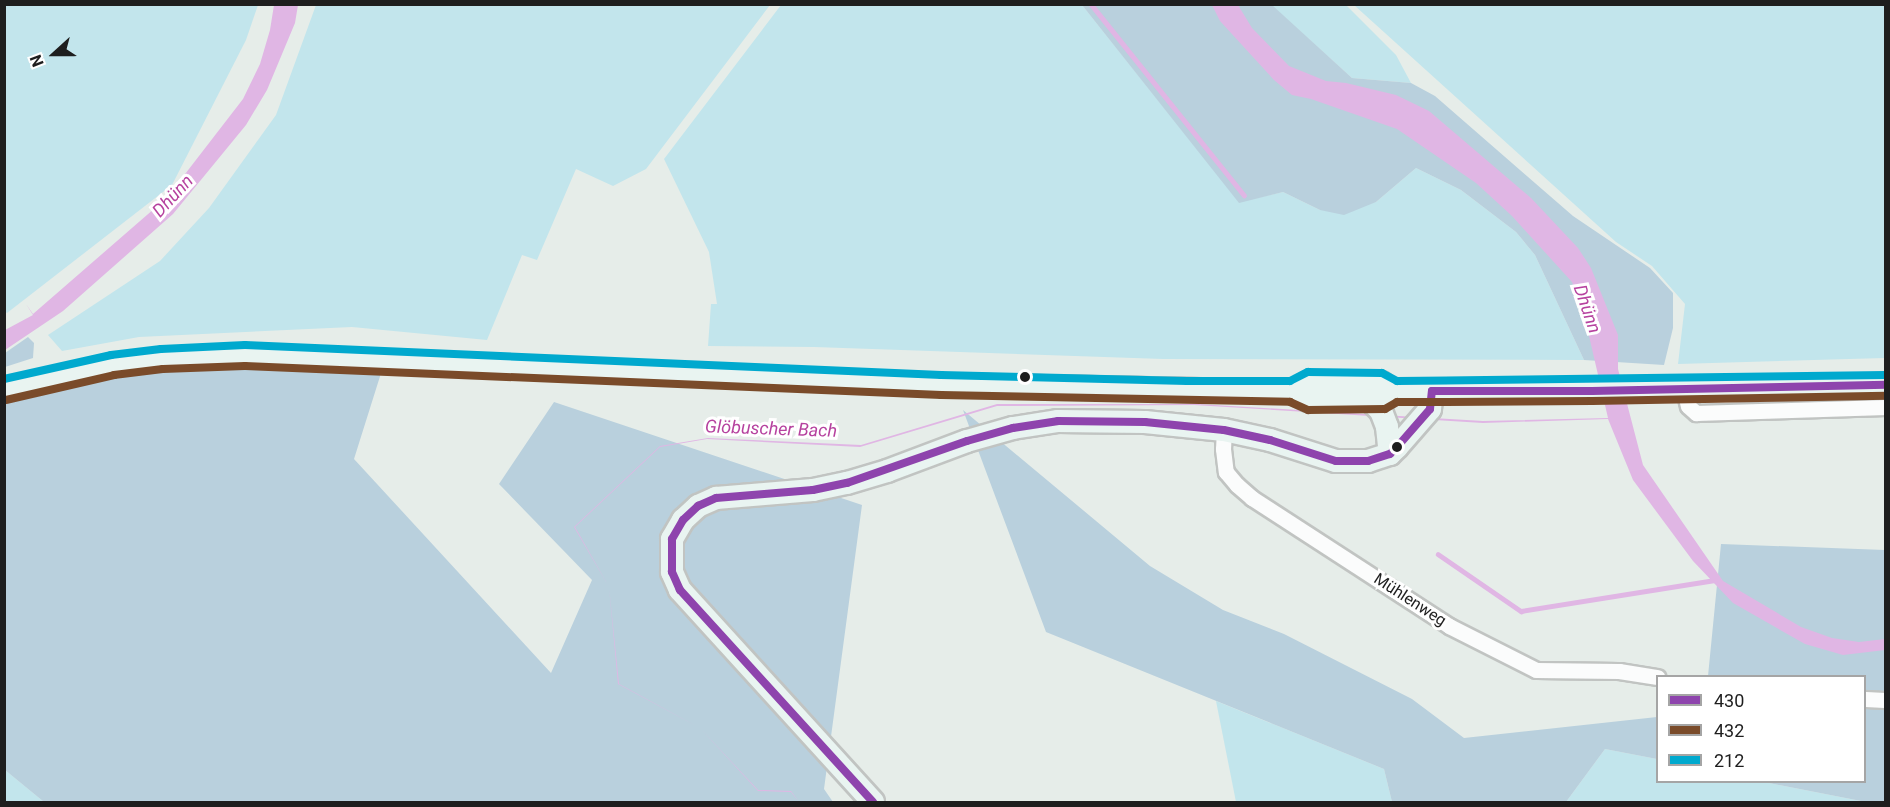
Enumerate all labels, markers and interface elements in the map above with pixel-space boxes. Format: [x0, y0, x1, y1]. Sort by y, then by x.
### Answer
north arrow [24, 24, 84, 84]
text: N [26, 52, 48, 69]
water label: Dhünn [148, 170, 198, 222]
water label: Dhünn [1569, 282, 1605, 336]
unlabelled marker [1019, 371, 1031, 383]
water label: Glöbuscher Bach [705, 416, 837, 442]
unlabelled marker [1391, 441, 1403, 453]
street label: Mühlenweg [1370, 570, 1450, 630]
legend [1656, 675, 1866, 783]
text: 430 [1714, 690, 1744, 711]
text: 432 [1714, 720, 1744, 741]
text: 212 [1714, 750, 1744, 771]

